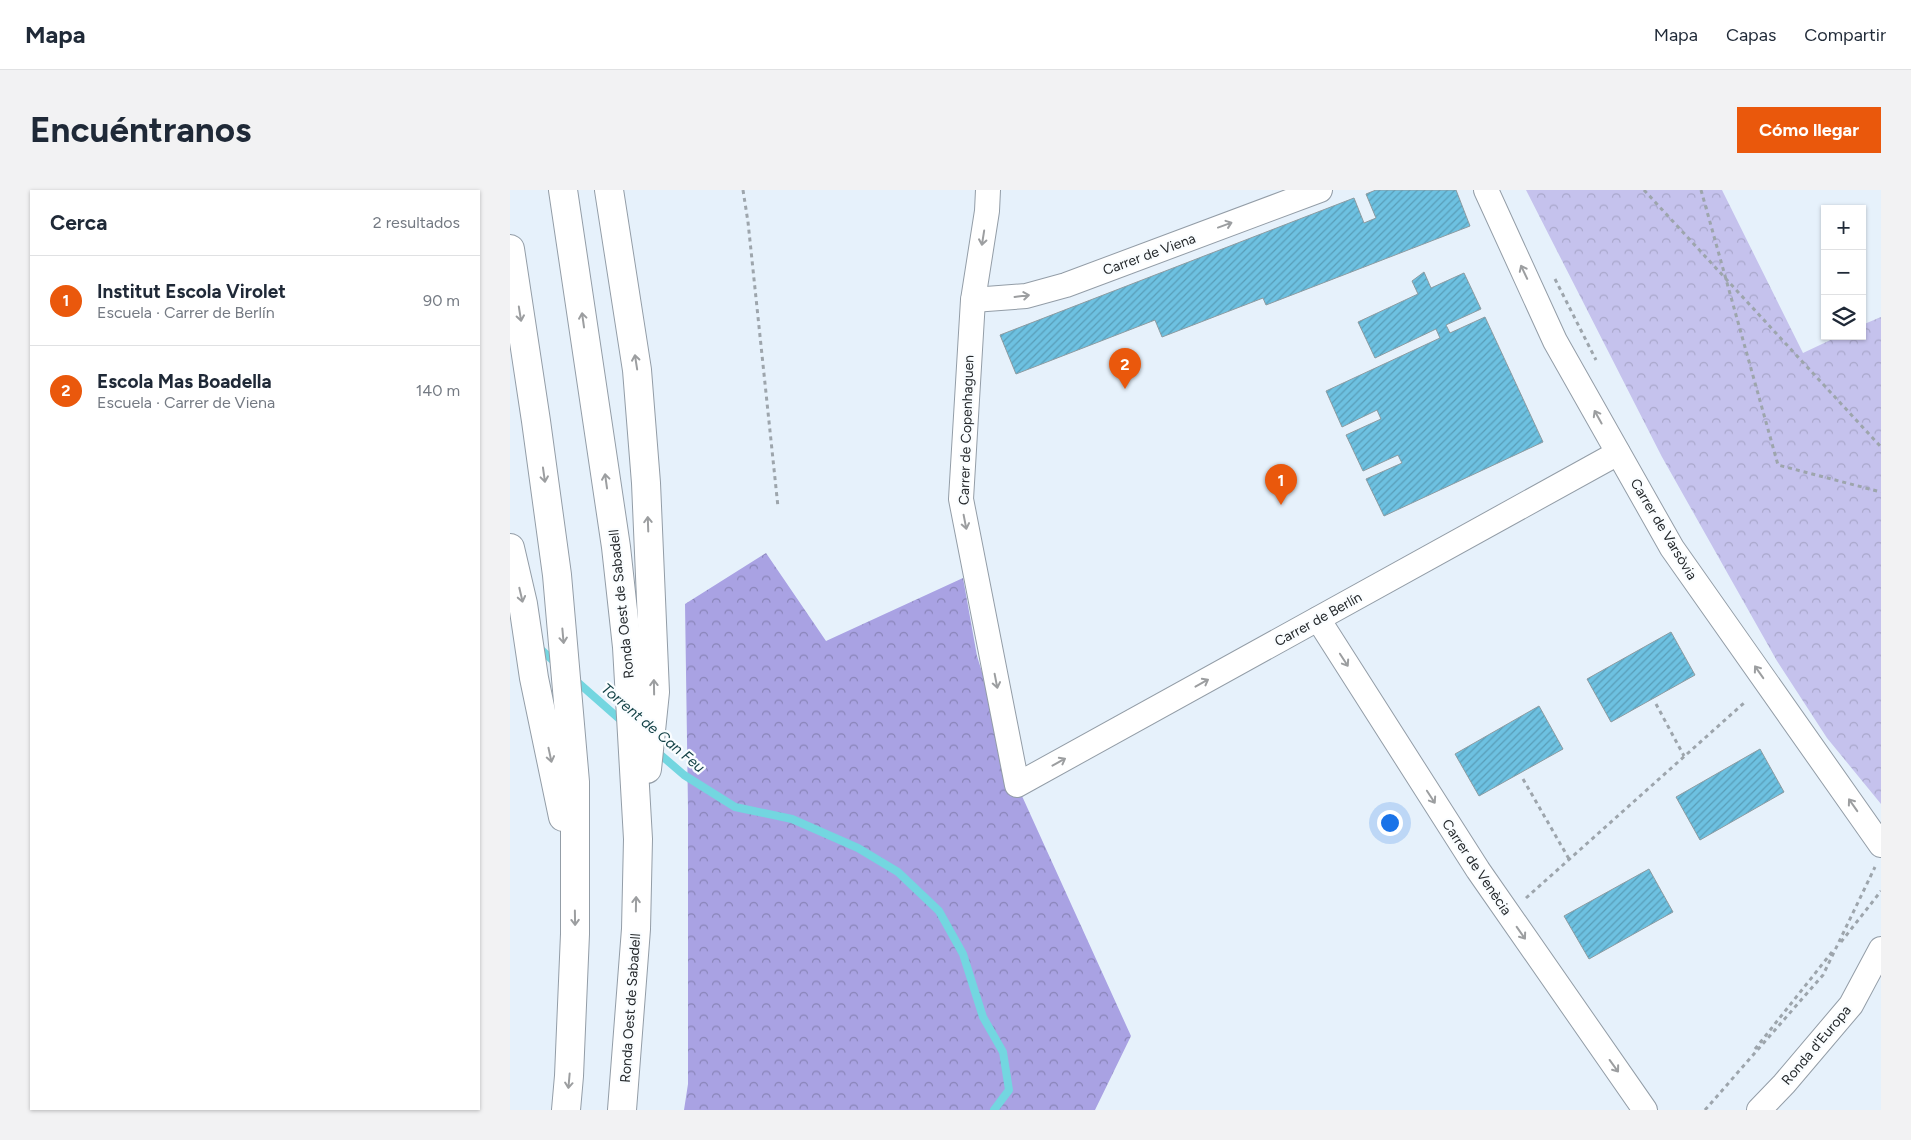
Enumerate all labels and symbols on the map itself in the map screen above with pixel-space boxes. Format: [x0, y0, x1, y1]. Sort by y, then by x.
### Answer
one-way arrow [1217, 220, 1232, 230]
one-way arrow [978, 230, 988, 246]
street label: Carrer de Viena [1101, 230, 1198, 279]
one-way arrow [1518, 265, 1528, 280]
one-way arrow [1014, 291, 1030, 301]
one-way arrow [515, 306, 525, 322]
one-way arrow [578, 313, 588, 329]
pin: 2 [1109, 348, 1141, 389]
street label: Carrer de Copenhaguen [955, 354, 978, 505]
one-way arrow [630, 355, 640, 371]
one-way arrow [1593, 409, 1603, 424]
pin: 1 [1265, 464, 1297, 505]
one-way arrow [539, 467, 549, 483]
one-way arrow [601, 474, 611, 490]
street label: Carrer de Varsòvia [1627, 476, 1700, 583]
one-way arrow [961, 513, 970, 529]
one-way arrow [643, 517, 652, 533]
street label: Ronda Oest de Sabadell [605, 529, 638, 679]
one-way arrow [517, 587, 526, 603]
street label: Carrer de Berlín [1272, 588, 1365, 650]
one-way arrow [558, 628, 567, 644]
one-way arrow [1339, 653, 1349, 667]
one-way arrow [1754, 665, 1764, 679]
one-way arrow [992, 673, 1002, 689]
one-way arrow [1194, 678, 1209, 688]
one-way arrow [649, 679, 659, 695]
water label: Torrent de Can Feu [598, 680, 708, 776]
one-way arrow [546, 747, 556, 763]
one-way arrow [1052, 757, 1067, 767]
one-way arrow [1426, 790, 1437, 804]
one-way arrow [1848, 798, 1858, 812]
your location [1377, 810, 1403, 836]
street label: Carrer de Venècia [1438, 816, 1515, 918]
one-way arrow [631, 897, 641, 913]
one-way arrow [570, 910, 580, 926]
one-way arrow [1516, 925, 1526, 939]
street label: Ronda Oest de Sabadell [617, 933, 644, 1083]
street label: Ronda d'Europa [1778, 1002, 1855, 1089]
one-way arrow [1608, 1059, 1619, 1072]
one-way arrow [564, 1072, 573, 1088]

